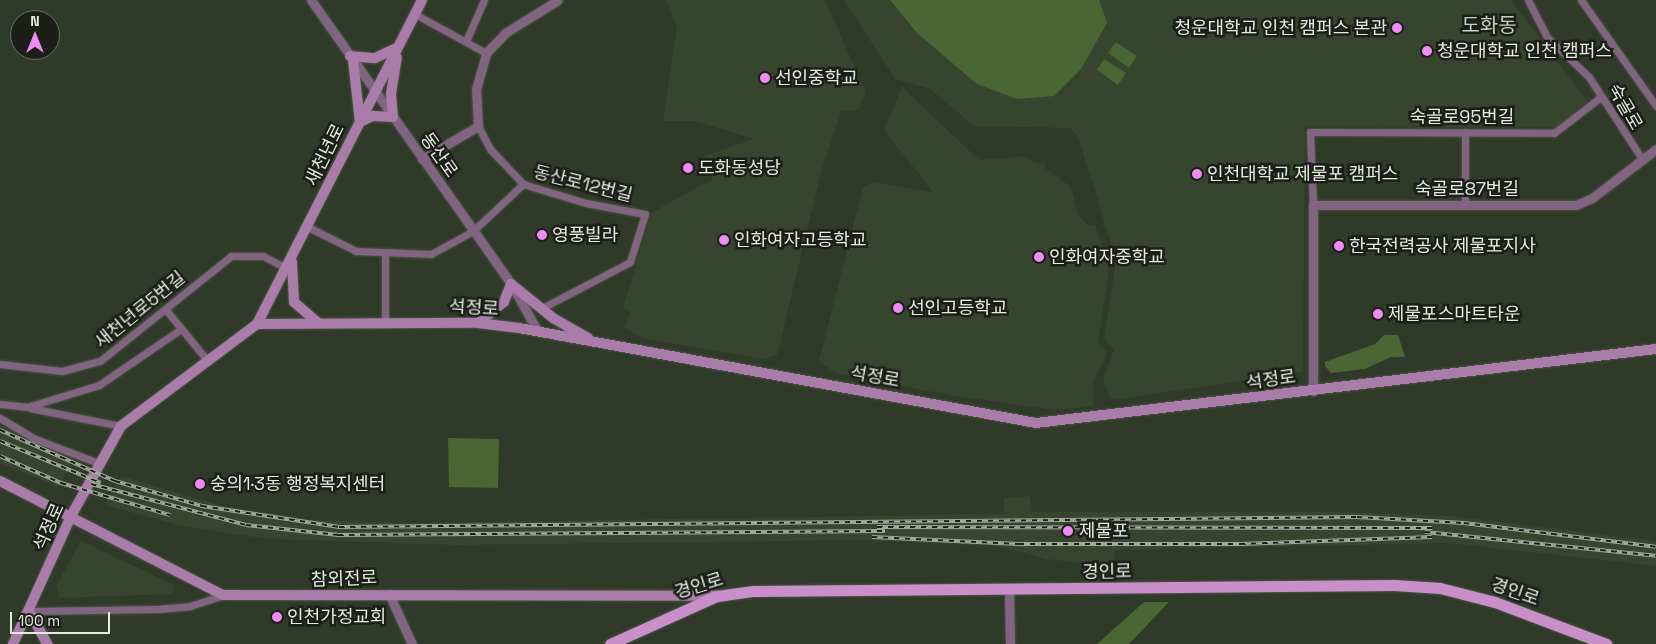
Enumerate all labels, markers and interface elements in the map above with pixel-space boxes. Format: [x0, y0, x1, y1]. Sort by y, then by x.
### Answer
north arrow [10, 10, 60, 60]
text: N [30, 12, 40, 30]
district label: 도화동 [1461, 13, 1517, 37]
place label: 청운대학교 인천 캠퍼스 본관 [1174, 17, 1387, 39]
marker: 청운대학교 인천 캠퍼스 본관 [1391, 22, 1403, 34]
place label: 청운대학교 인천 캠퍼스 [1437, 40, 1612, 62]
marker: 청운대학교 인천 캠퍼스 [1421, 45, 1433, 57]
place label: 선인중학교 [775, 67, 858, 89]
marker: 선인중학교 [759, 72, 771, 84]
street label: 숙골로 [1603, 80, 1647, 134]
street label: 숙골로95번길 [1410, 106, 1514, 128]
street label: 새천년로 [301, 120, 349, 190]
street label: 동산로 [416, 128, 462, 182]
place label: 도화동성당 [698, 157, 781, 179]
street label: 동산로12번길 [531, 161, 635, 207]
marker: 도화동성당 [682, 162, 694, 174]
place label: 인천대학교 제물포 캠퍼스 [1207, 163, 1398, 185]
marker: 인천대학교 제물포 캠퍼스 [1191, 168, 1203, 180]
street label: 숙골로87번길 [1415, 178, 1519, 200]
place label: 영풍빌라 [552, 224, 618, 246]
marker: 영풍빌라 [536, 229, 548, 241]
place label: 인화여자고등학교 [734, 229, 866, 251]
marker: 인화여자고등학교 [718, 234, 730, 246]
place label: 한국전력공사 제물포지사 [1349, 235, 1536, 257]
marker: 한국전력공사 제물포지사 [1333, 240, 1345, 252]
place label: 인화여자중학교 [1049, 246, 1165, 268]
marker: 인화여자중학교 [1033, 251, 1045, 263]
street label: 새천년로5번길 [90, 267, 190, 353]
street label: 석정로 [449, 296, 499, 320]
place label: 선인고등학교 [908, 297, 1007, 319]
marker: 선인고등학교 [892, 302, 904, 314]
place label: 제물포스마트타운 [1388, 303, 1520, 325]
marker: 제물포스마트타운 [1372, 308, 1384, 320]
street label: 석정로 [849, 362, 901, 392]
street label: 석정로 [1245, 366, 1297, 394]
place label: 숭의1·3동 행정복지센터 [210, 473, 385, 495]
marker: 숭의1·3동 행정복지센터 [194, 478, 206, 490]
street label: 석정로 [29, 500, 69, 554]
place label: 제물포 [1079, 520, 1129, 542]
marker: 제물포 [1061, 524, 1075, 538]
street label: 경인로 [1082, 561, 1132, 583]
street label: 참외전로 [311, 567, 377, 591]
street label: 경인로 [672, 568, 726, 604]
street label: 경인로 [1488, 574, 1542, 610]
scale bar [12, 602, 112, 634]
place label: 인천가정교회 [287, 606, 386, 628]
text: 100 m [18, 611, 60, 630]
marker: 인천가정교회 [271, 611, 283, 623]

